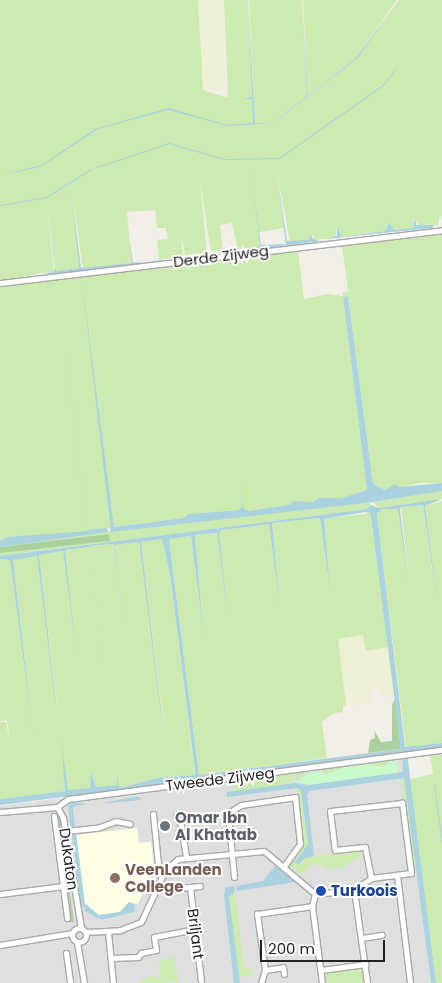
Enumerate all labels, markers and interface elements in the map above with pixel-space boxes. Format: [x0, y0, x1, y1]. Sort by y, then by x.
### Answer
street label: Derde Zijweg [172, 241, 270, 271]
street label: Tweede Zijweg [164, 763, 276, 795]
place label: Omar Ibn Al Khattab [175, 808, 257, 843]
marker: Omar Ibn Al Khattab [159, 820, 171, 832]
street label: Dukaton [56, 827, 82, 891]
place label: VeenLanden College [125, 860, 222, 895]
marker: VeenLanden College [109, 872, 121, 884]
place label: Turkoois [331, 882, 398, 900]
marker: Turkoois [315, 885, 327, 897]
street label: Briljant [184, 908, 208, 960]
scale bar [262, 930, 387, 962]
text: 200 m [268, 938, 315, 959]

